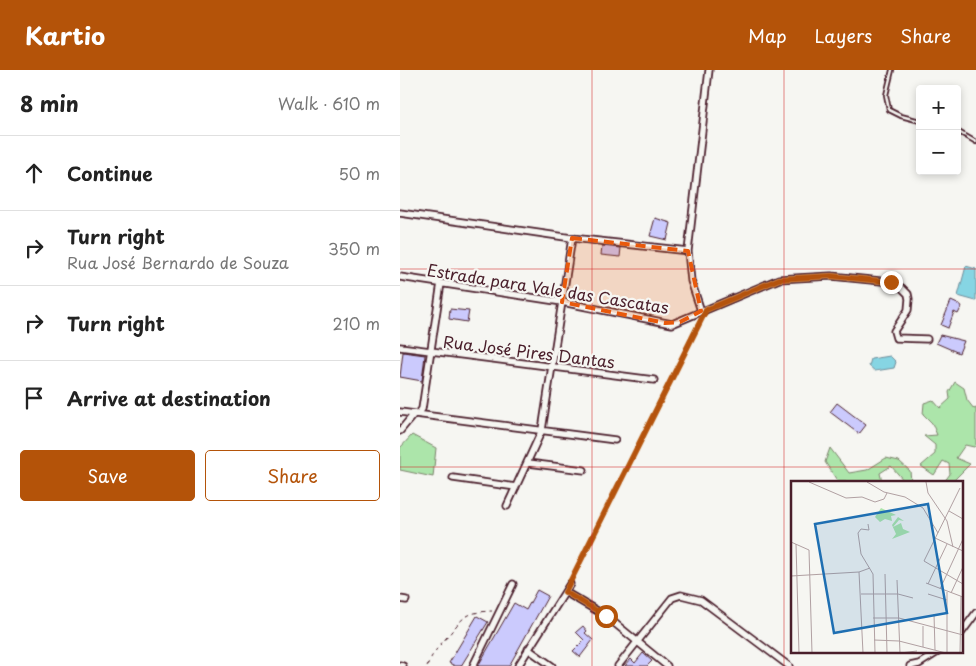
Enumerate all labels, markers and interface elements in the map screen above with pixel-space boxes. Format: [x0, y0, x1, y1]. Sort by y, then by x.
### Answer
text: Kartio [25, 17, 105, 53]
text: Map [748, 22, 787, 49]
text: Layers [815, 22, 872, 49]
text: Share [900, 22, 951, 49]
map controls [916, 85, 961, 175]
button: + [916, 85, 961, 130]
text: 8 min [20, 87, 79, 119]
text: Walk · 610 m [278, 91, 380, 115]
button: − [916, 130, 961, 175]
icon: ahead [20, 159, 48, 187]
text: Continue [67, 159, 153, 187]
text: 50 m [339, 161, 380, 185]
text: Turn right [67, 222, 165, 250]
icon: right [20, 234, 48, 262]
text: 350 m [328, 236, 380, 260]
text: Rua José Bernardo de Souza [67, 250, 289, 274]
street label: Estrada para Vale das Cascatas [426, 257, 670, 319]
route end [880, 271, 903, 294]
icon: right [20, 309, 48, 337]
text: Turn right [67, 309, 165, 337]
text: 210 m [332, 311, 380, 335]
street label: Rua José Pires Dantas [442, 329, 616, 373]
icon: arrive [20, 384, 48, 412]
text: Arrive at destination [67, 384, 271, 412]
button: Save [20, 450, 195, 501]
button: Share [205, 450, 380, 501]
inset map [791, 481, 964, 654]
route start [595, 605, 618, 628]

